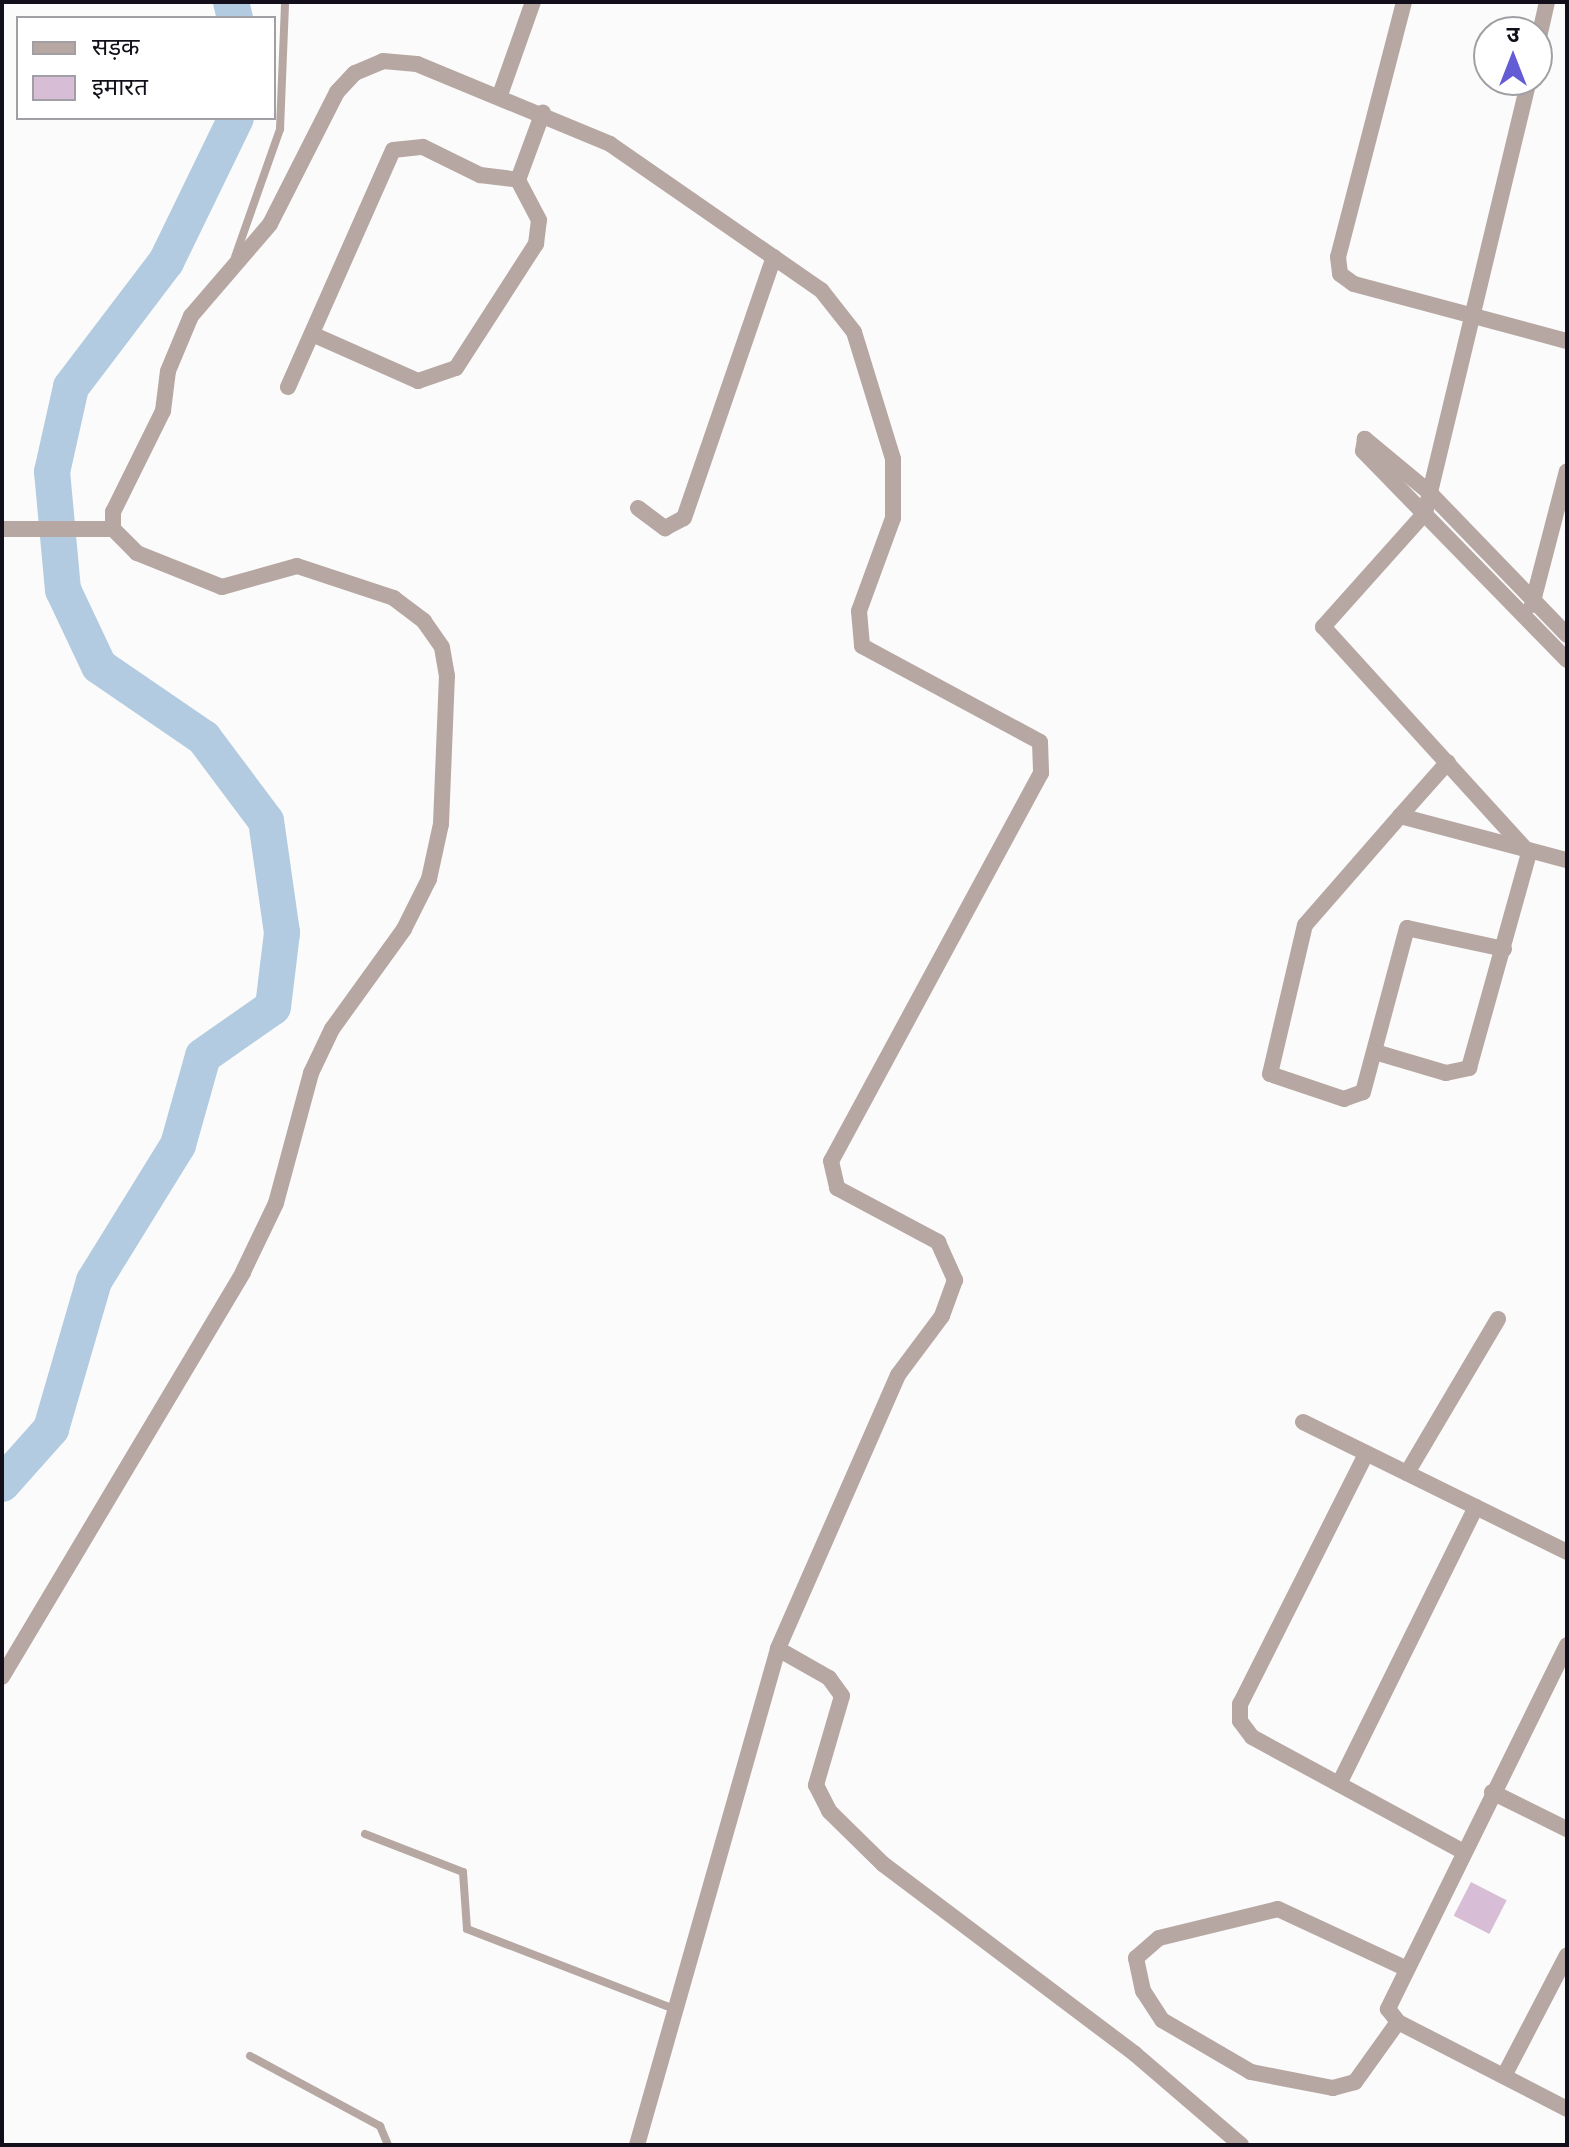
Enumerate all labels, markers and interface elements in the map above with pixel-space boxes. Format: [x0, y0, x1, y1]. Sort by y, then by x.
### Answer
legend [16, 16, 276, 120]
north arrow [1473, 16, 1553, 96]
text: उ [1507, 20, 1519, 48]
text: सड़क [92, 31, 140, 62]
text: इमारत [92, 71, 148, 102]

